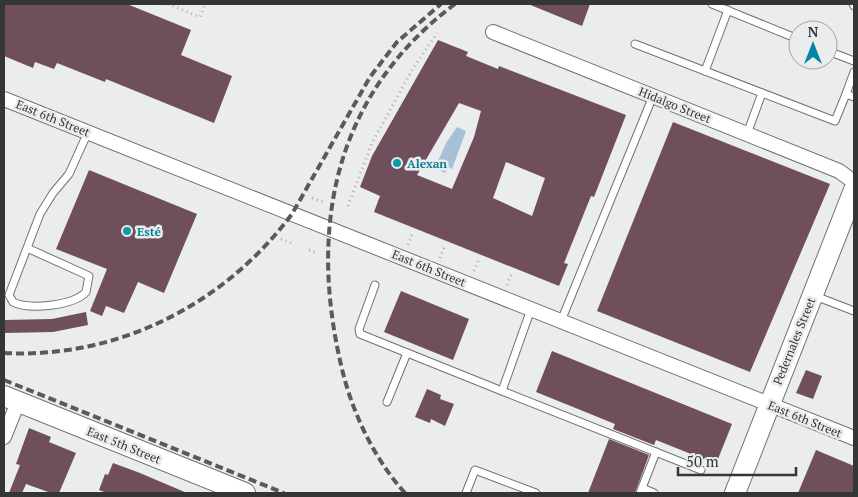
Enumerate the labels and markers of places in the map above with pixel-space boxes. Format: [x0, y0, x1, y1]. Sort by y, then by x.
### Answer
place label: Alexan [407, 156, 447, 171]
marker: Alexan [391, 157, 403, 169]
place label: Esté [137, 224, 161, 239]
marker: Esté [121, 225, 133, 237]

